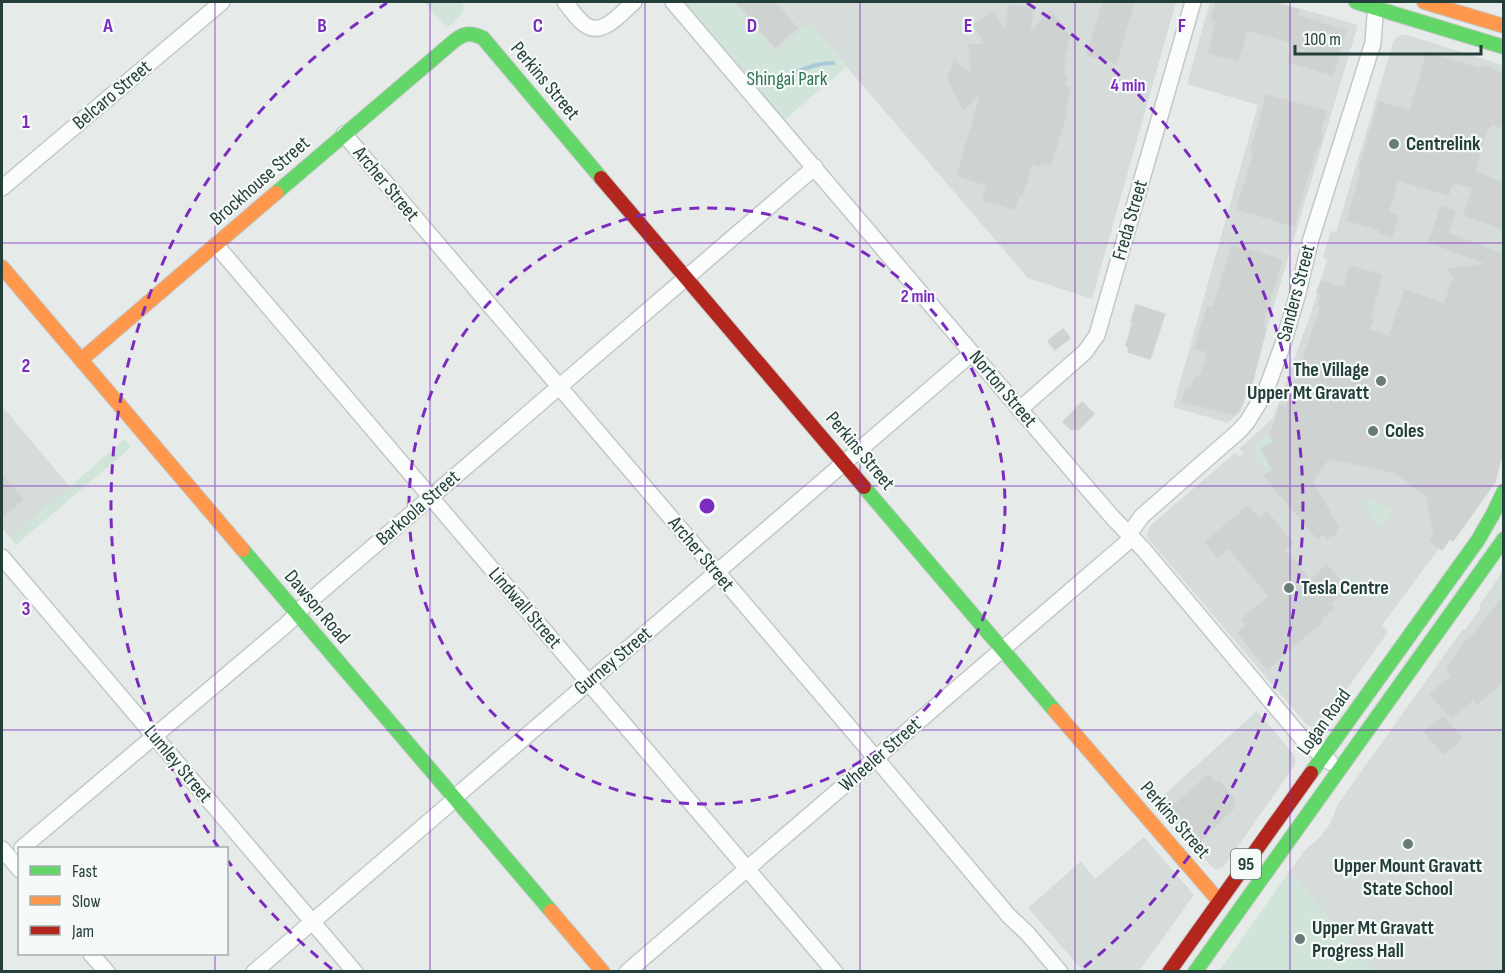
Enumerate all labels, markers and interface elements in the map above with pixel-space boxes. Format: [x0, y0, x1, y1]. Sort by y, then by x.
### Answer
text: A [102, 14, 113, 38]
text: B [317, 14, 327, 38]
text: C [533, 14, 543, 38]
text: D [747, 14, 757, 38]
text: E [964, 14, 972, 38]
text: F [1178, 14, 1186, 38]
scale bar [1295, 18, 1481, 56]
text: 100 m [1304, 29, 1341, 50]
street label: Perkins Street [505, 37, 585, 125]
street label: Belcaro Street [68, 55, 156, 135]
park label: Shingai Park [747, 67, 828, 91]
text: 4 min [1111, 75, 1145, 96]
text: 1 [22, 110, 30, 134]
street label: Brockhouse Street [205, 131, 315, 231]
place label: Centrelink [1406, 132, 1481, 156]
marker: Centrelink [1387, 137, 1401, 151]
street label: Archer Street [347, 141, 424, 226]
street label: Freda Street [1107, 177, 1153, 263]
street label: Sanders Street [1272, 242, 1320, 344]
text: 2 min [901, 286, 935, 307]
street label: Norton Street [964, 346, 1042, 432]
text: 2 [22, 354, 30, 378]
place label: The Village Upper Mt Gravatt [1247, 358, 1369, 405]
marker: The Village Upper Mt Gravatt [1374, 374, 1388, 388]
street label: Perkins Street [820, 407, 900, 495]
place label: Coles [1385, 419, 1424, 443]
marker: Coles [1366, 424, 1380, 438]
street label: Barkoola Street [371, 465, 465, 551]
centre of rings [697, 496, 717, 516]
street label: Archer Street [662, 511, 739, 596]
street label: Lindwall Street [483, 563, 567, 653]
street label: Dawson Road [279, 565, 355, 649]
place label: Tesla Centre [1301, 576, 1389, 600]
marker: Tesla Centre [1282, 581, 1296, 595]
text: 3 [22, 597, 31, 621]
street label: Gurney Street [569, 622, 657, 700]
street label: Logan Road [1292, 684, 1356, 760]
street label: Wheeler Street [834, 713, 926, 797]
street label: Lumley Street [139, 721, 217, 807]
street label: Perkins Street [1135, 776, 1215, 864]
marker: Upper Mount Gravatt State School [1401, 837, 1415, 851]
legend [18, 847, 228, 955]
road number: 95 [1231, 849, 1261, 879]
place label: Upper Mount Gravatt State School [1334, 854, 1483, 901]
text: Fast [72, 861, 98, 882]
text: Slow [72, 891, 101, 912]
place label: Upper Mt Gravatt Progress Hall [1312, 916, 1434, 963]
text: Jam [71, 921, 94, 942]
marker: Upper Mt Gravatt Progress Hall [1293, 932, 1307, 946]

